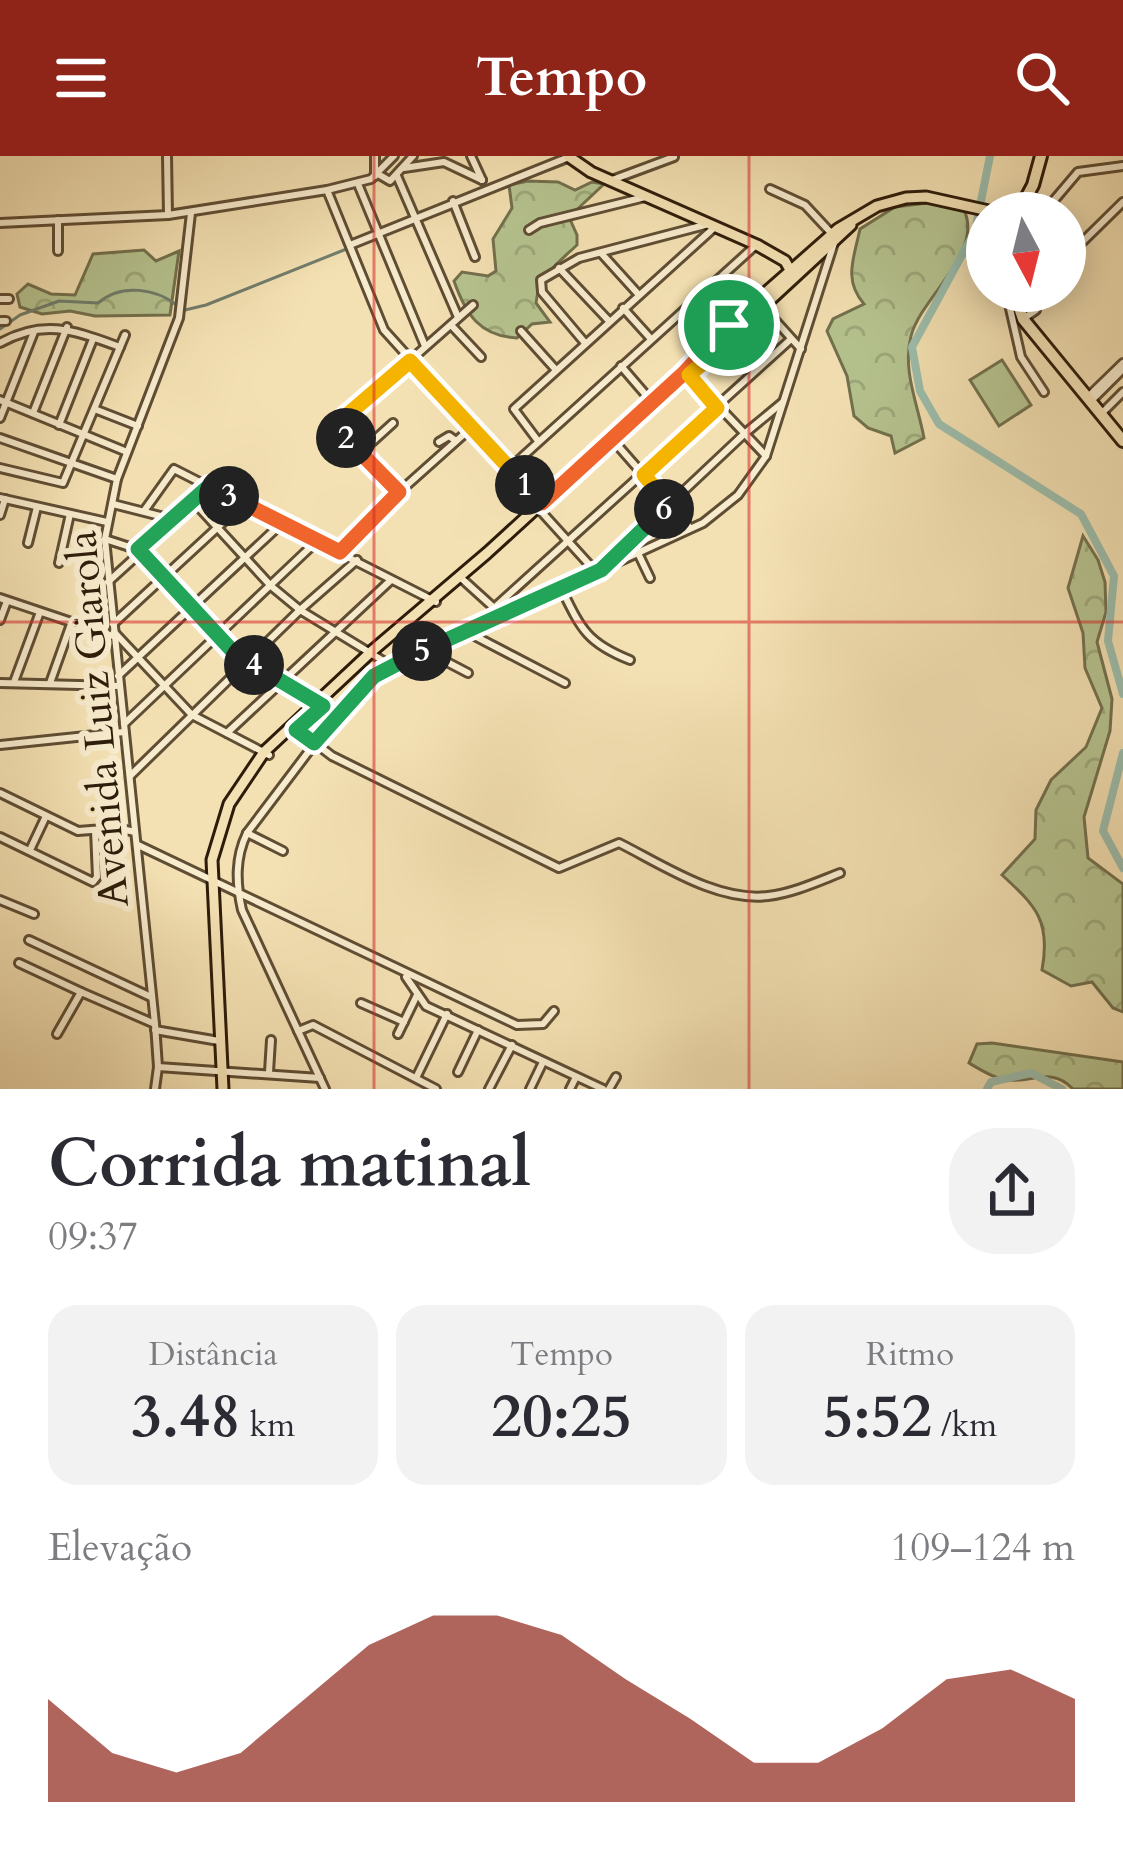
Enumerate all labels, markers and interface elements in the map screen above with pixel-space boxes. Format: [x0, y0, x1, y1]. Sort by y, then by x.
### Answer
text: Tempo [476, 42, 647, 115]
icon: menu [48, 45, 114, 111]
icon: search [1009, 45, 1075, 111]
north arrow [966, 192, 1086, 312]
map controls [966, 192, 1086, 312]
pin [678, 274, 780, 376]
icon: arrive [696, 292, 762, 358]
pin: 2 [316, 408, 376, 468]
text: 2 [338, 415, 354, 460]
pin: 1 [495, 455, 555, 515]
text: 1 [517, 462, 533, 507]
pin: 3 [199, 466, 259, 526]
text: 3 [221, 473, 237, 518]
pin: 6 [634, 479, 694, 539]
text: 6 [656, 486, 672, 531]
street label: Avenida Luiz Giarola [53, 528, 143, 910]
pin: 5 [392, 621, 452, 681]
text: 5 [414, 628, 430, 673]
pin: 4 [224, 635, 284, 695]
text: 4 [246, 642, 262, 687]
text: Corrida matinal [48, 1120, 531, 1209]
button: share [949, 1128, 1075, 1254]
text: 09:37 [48, 1210, 138, 1263]
text: Distância [149, 1332, 278, 1377]
text: Tempo [510, 1332, 613, 1377]
text: Ritmo [866, 1332, 954, 1377]
text: 3.48 [131, 1377, 241, 1458]
text: 20:25 [491, 1377, 632, 1458]
text: 5:52 [822, 1377, 932, 1458]
text: km [241, 1403, 295, 1448]
text: /km [932, 1403, 997, 1448]
text: Elevação [48, 1521, 192, 1574]
text: 109–124 m [890, 1521, 1075, 1574]

